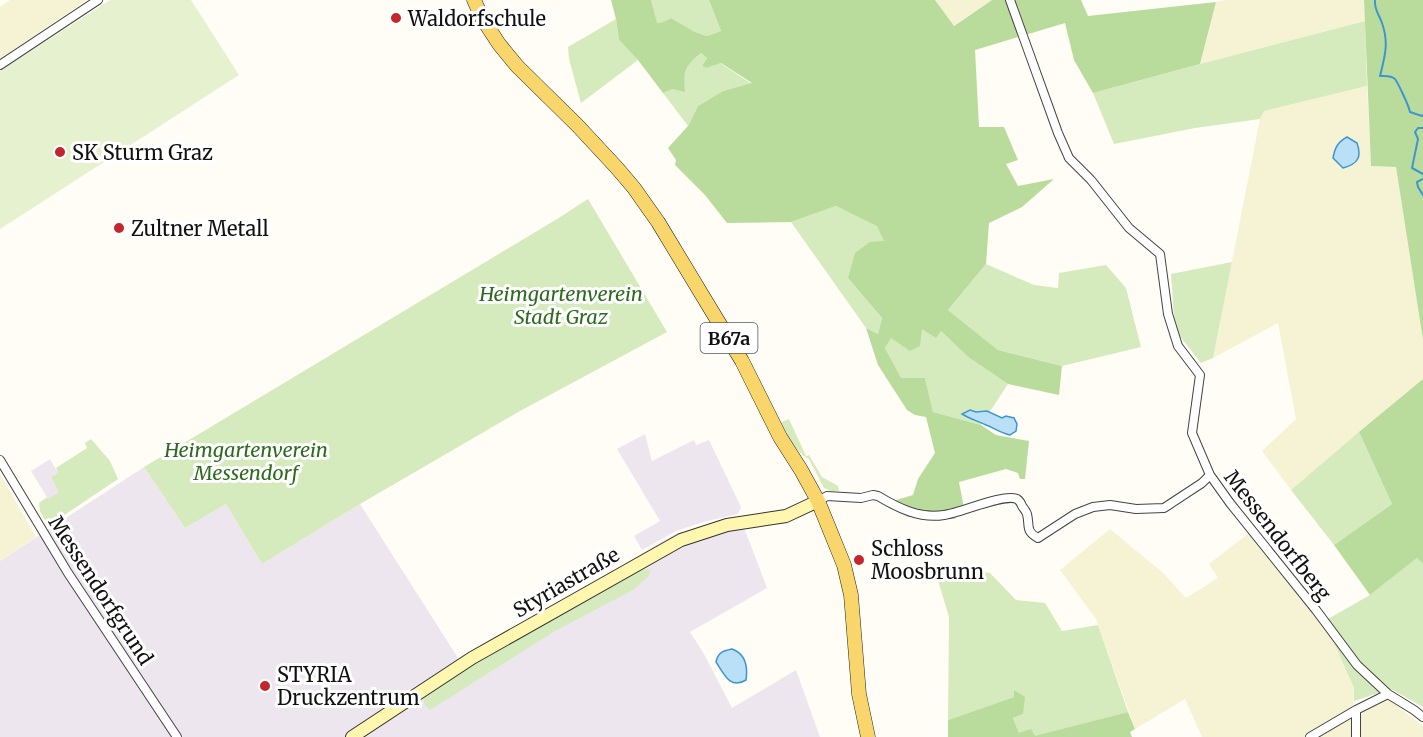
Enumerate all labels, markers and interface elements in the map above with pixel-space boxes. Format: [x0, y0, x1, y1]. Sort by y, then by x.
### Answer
place label: Waldorfschule [407, 6, 546, 31]
marker: Waldorfschule [389, 11, 403, 25]
place label: SK Sturm Graz [72, 140, 213, 165]
marker: SK Sturm Graz [53, 145, 67, 159]
place label: Zultner Metall [131, 216, 269, 241]
marker: Zultner Metall [112, 221, 126, 235]
park label: Heimgartenverein Stadt Graz [478, 281, 643, 329]
road number: B67a [700, 323, 758, 353]
park label: Heimgartenverein Messendorf [163, 437, 328, 485]
street label: Messendorfberg [1219, 465, 1337, 605]
street label: Messendorfgrund [43, 511, 159, 669]
place label: Schloss Moosbrunn [871, 536, 984, 584]
street label: Styriastraße [508, 542, 624, 622]
marker: Schloss Moosbrunn [852, 553, 866, 567]
place label: STYRIA Druckzentrum [277, 662, 420, 710]
marker: STYRIA Druckzentrum [258, 679, 272, 693]

